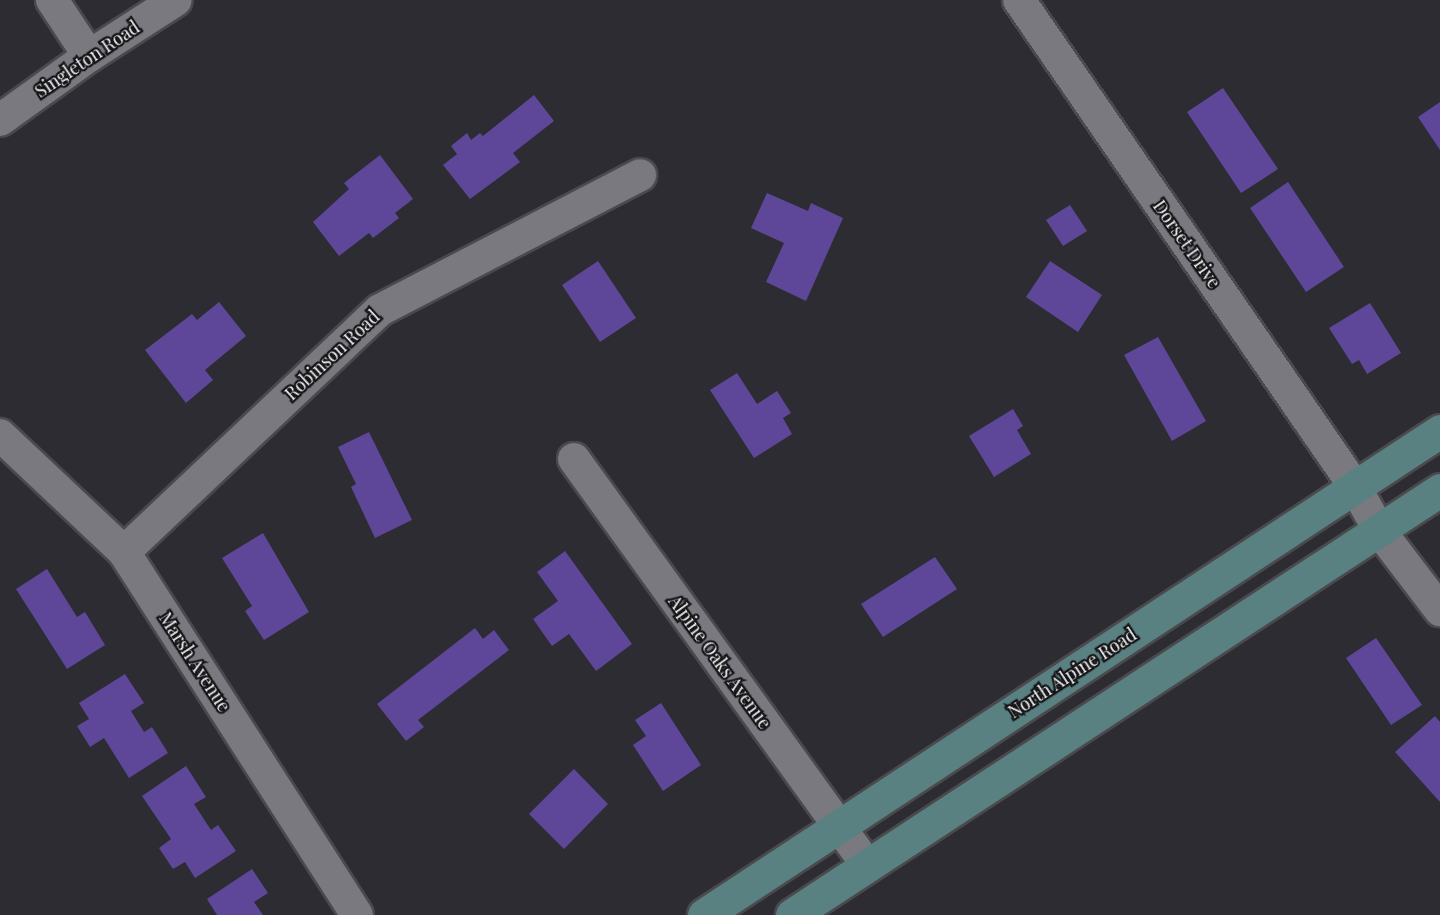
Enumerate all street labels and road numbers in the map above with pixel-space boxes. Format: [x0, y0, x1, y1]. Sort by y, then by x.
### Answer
street label: Singleton Road [31, 16, 143, 102]
street label: Dorset Drive [1149, 196, 1225, 292]
street label: Robinson Road [280, 306, 384, 404]
street label: Alpine Oaks Avenue [664, 591, 776, 733]
street label: Marsh Avenue [155, 608, 235, 716]
street label: North Alpine Road [1004, 623, 1140, 723]

